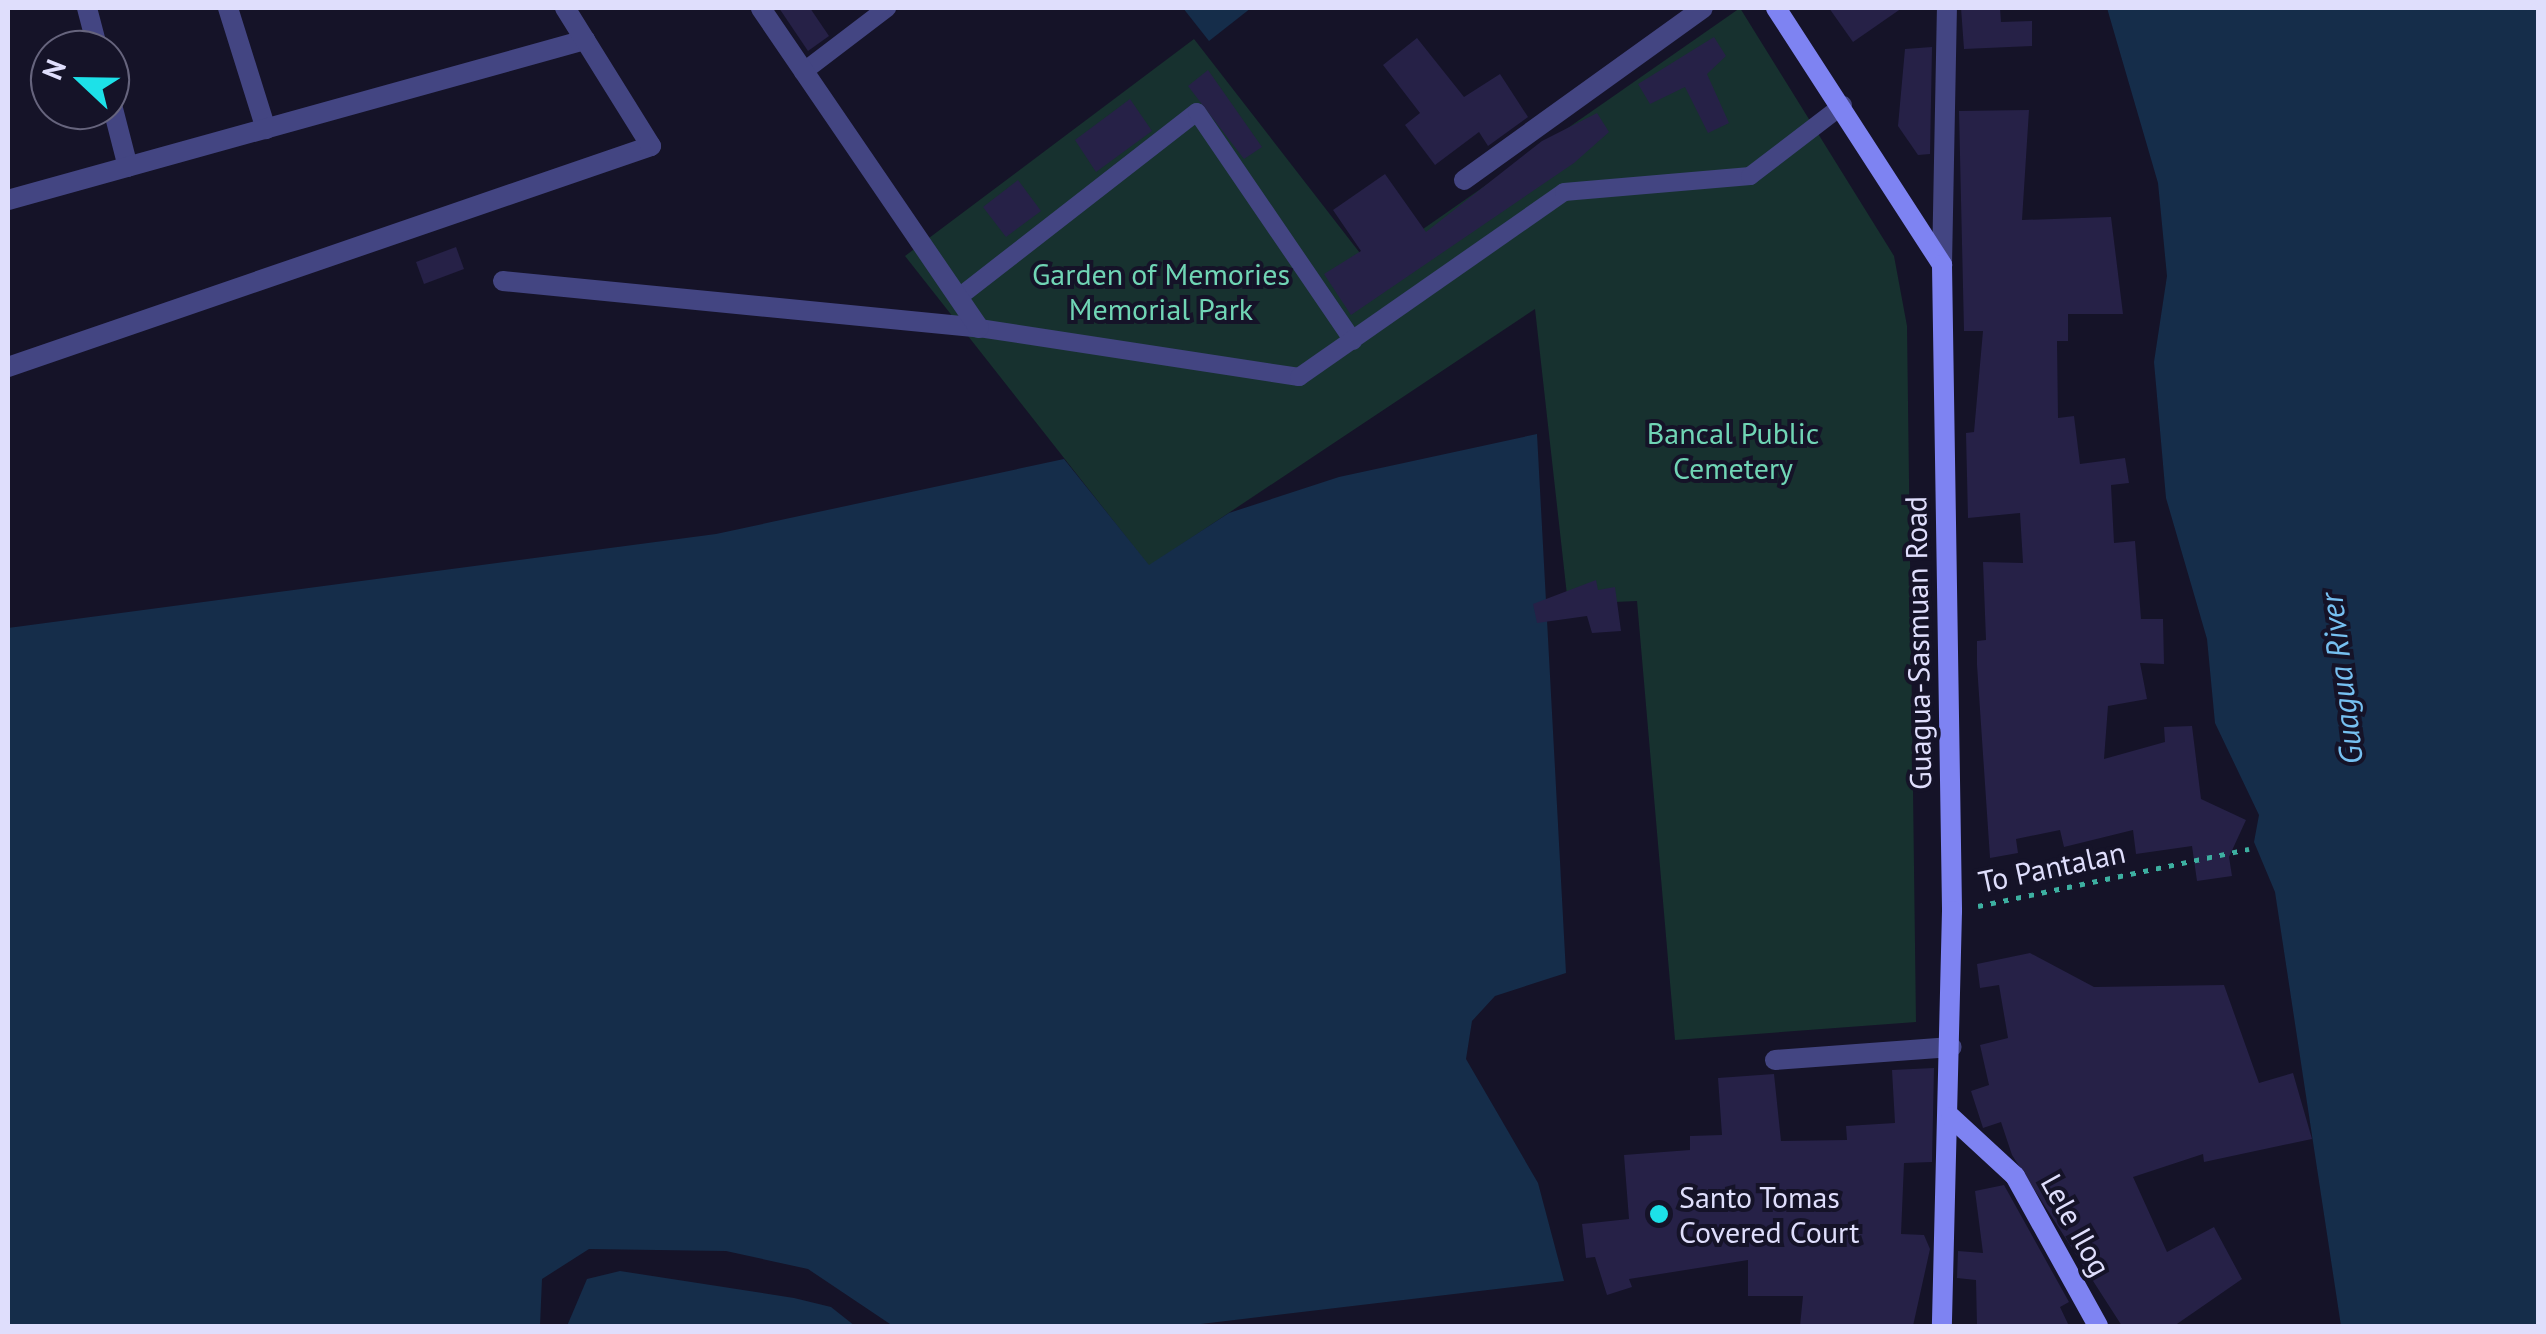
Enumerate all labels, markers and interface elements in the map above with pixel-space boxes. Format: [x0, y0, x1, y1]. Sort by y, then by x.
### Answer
north arrow [30, 30, 130, 130]
text: N [33, 54, 74, 85]
park label: Garden of Memories Memorial Park [1032, 256, 1290, 326]
park label: Bancal Public Cemetery [1647, 415, 1819, 486]
street label: Guagua-Sasmuan Road [1897, 496, 1939, 790]
water label: Guagua River [2311, 591, 2371, 767]
street label: To Pantalan [1975, 834, 2129, 900]
street label: Lele Ilog [2033, 1168, 2119, 1282]
place label: Santo Tomas Covered Court [1679, 1179, 1859, 1250]
marker: Santo Tomas Covered Court [1648, 1203, 1670, 1225]

